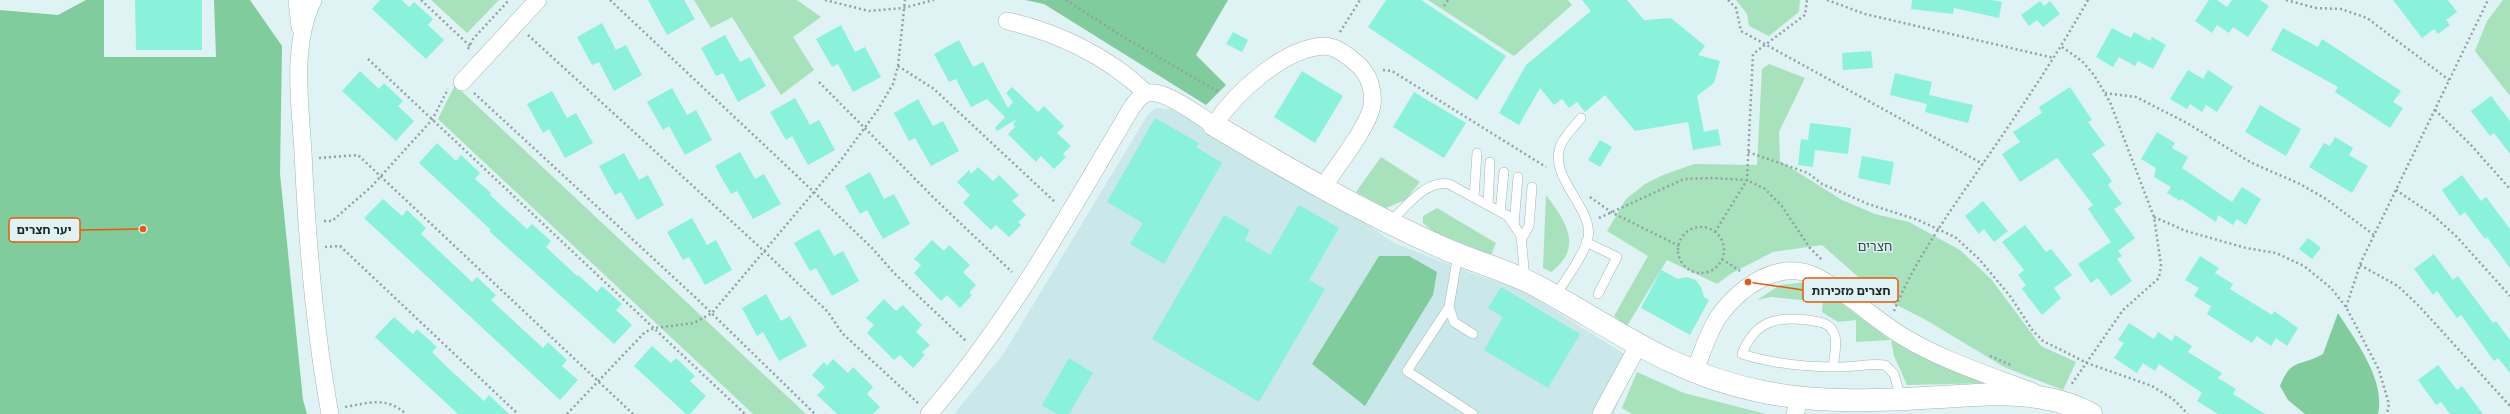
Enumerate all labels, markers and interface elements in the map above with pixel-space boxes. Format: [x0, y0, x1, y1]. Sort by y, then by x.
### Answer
callout: יער חצרים [9, 218, 80, 242]
text: יער חצרים [17, 222, 71, 237]
district label: חצרים [1858, 238, 1892, 255]
callout: חצרים מזכירות [1803, 278, 1898, 302]
text: חצרים מזכירות [1812, 283, 1890, 298]

